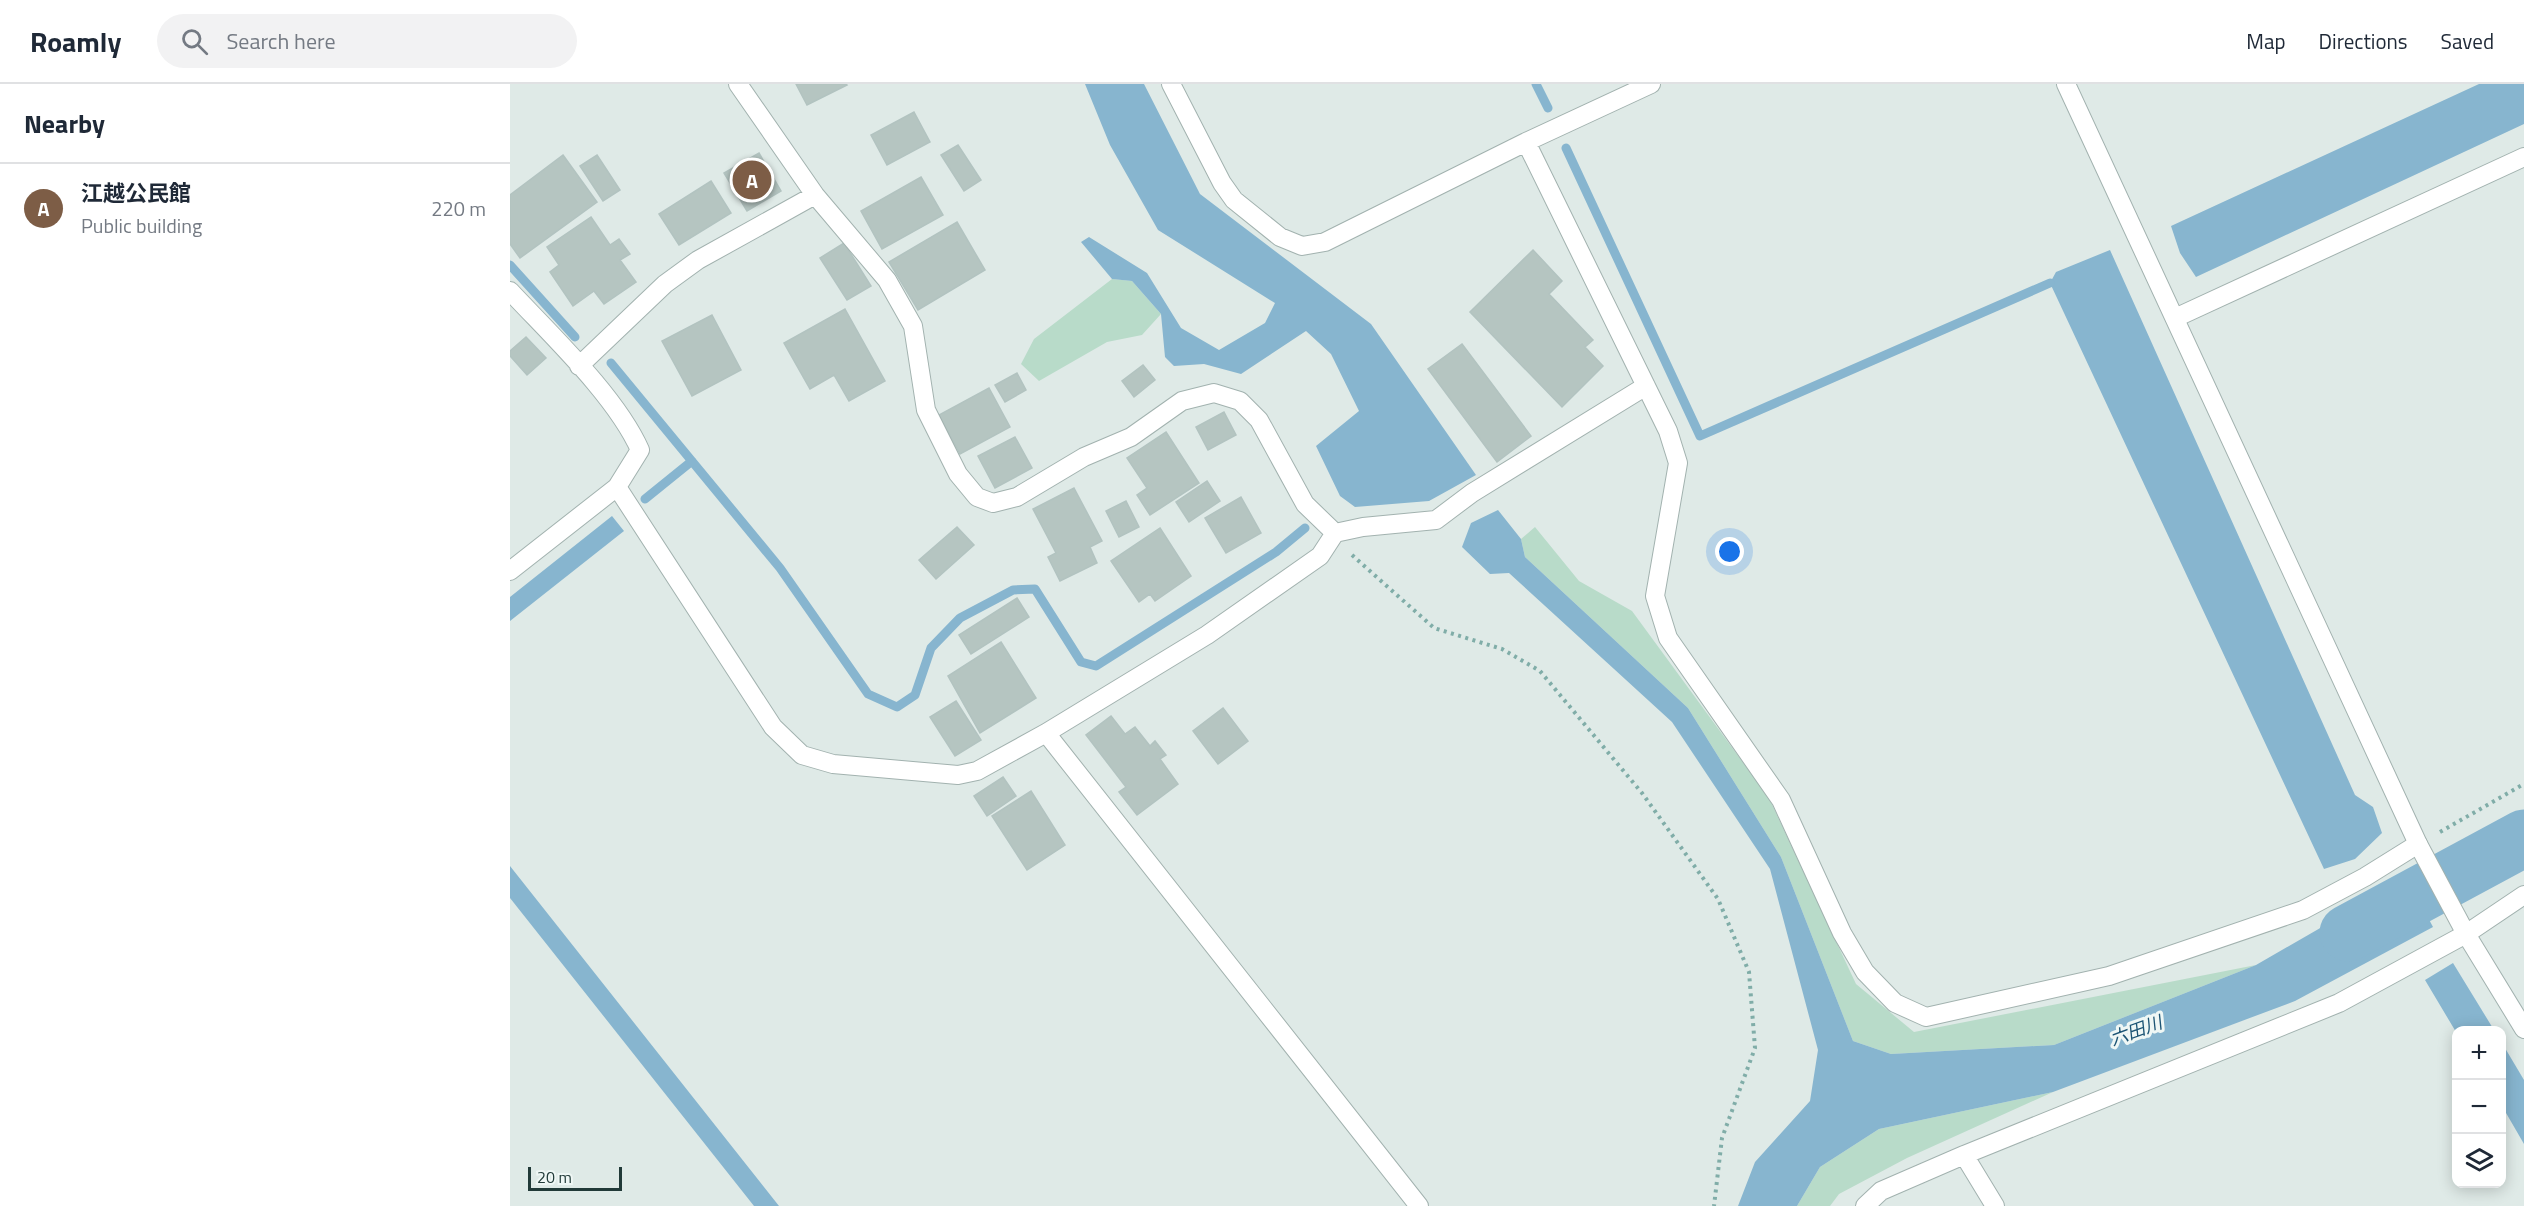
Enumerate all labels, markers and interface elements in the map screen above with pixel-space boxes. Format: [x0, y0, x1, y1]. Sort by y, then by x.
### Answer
search box [157, 14, 577, 68]
text: Roamly [30, 20, 121, 63]
text: Search here [226, 24, 336, 58]
icon: search [178, 25, 211, 58]
text: Map [2246, 25, 2286, 57]
text: Directions [2319, 25, 2408, 57]
text: Saved [2441, 25, 2494, 57]
text: Nearby [24, 104, 105, 143]
pin: A [732, 158, 772, 202]
text: 江越公民館 [81, 176, 191, 210]
text: A [37, 193, 50, 224]
text: 220 m [431, 193, 486, 224]
text: Public building [81, 210, 202, 241]
your location [1715, 537, 1744, 566]
water label: 六田川 [2106, 1008, 2168, 1052]
map controls [2452, 1026, 2506, 1188]
button: + [2452, 1026, 2506, 1080]
button: − [2452, 1080, 2506, 1134]
button: layers [2452, 1134, 2506, 1188]
scale bar [528, 1164, 622, 1192]
text: 20 m [537, 1165, 572, 1189]

